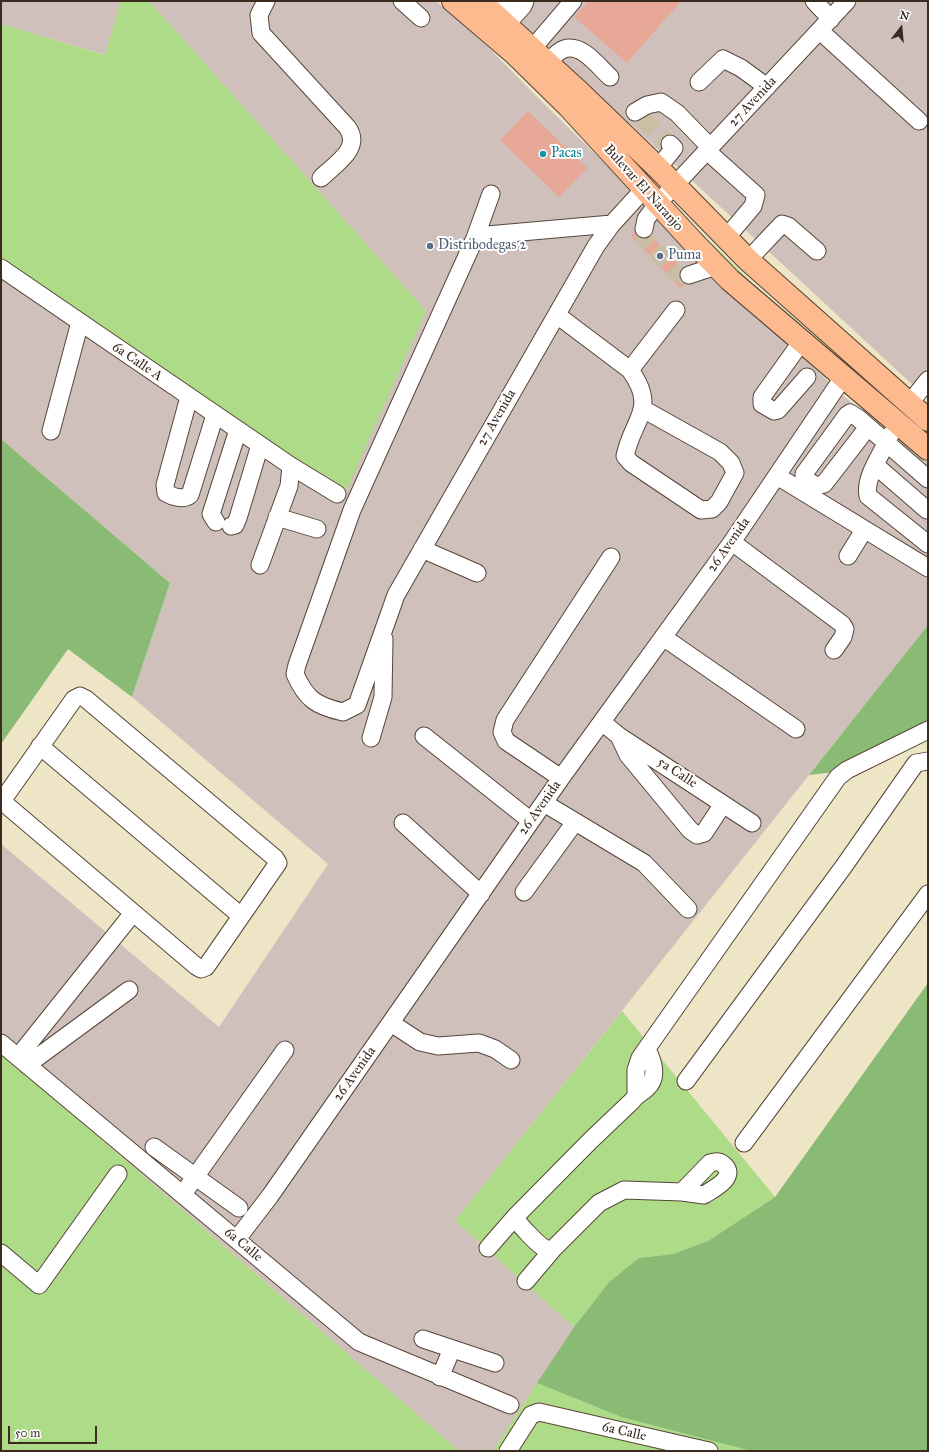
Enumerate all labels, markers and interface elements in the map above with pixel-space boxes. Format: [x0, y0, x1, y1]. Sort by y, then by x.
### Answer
north arrow [881, 8, 921, 48]
text: N [898, 8, 911, 24]
street label: 27 Avenida [726, 73, 780, 131]
street label: Bulevar El Naranjo [600, 141, 686, 235]
place label: Pacas [551, 146, 582, 162]
marker: Pacas [538, 149, 548, 159]
place label: Distribodegas 2 [438, 238, 526, 254]
marker: Distribodegas 2 [425, 241, 435, 251]
place label: Puma [668, 248, 701, 264]
marker: Puma [655, 251, 665, 261]
street label: 6a Calle A [109, 339, 165, 385]
street label: 27 Avenida [474, 387, 520, 449]
street label: 26 Avenida [704, 515, 754, 575]
street label: 5a Calle [654, 754, 700, 792]
street label: 26 Avenida [515, 778, 565, 838]
street label: 26 Avenida [330, 1044, 380, 1104]
street label: 6a Calle [220, 1224, 266, 1266]
scale bar [10, 1418, 99, 1444]
street label: 6a Calle [600, 1419, 648, 1445]
text: 50 m [15, 1426, 40, 1440]

